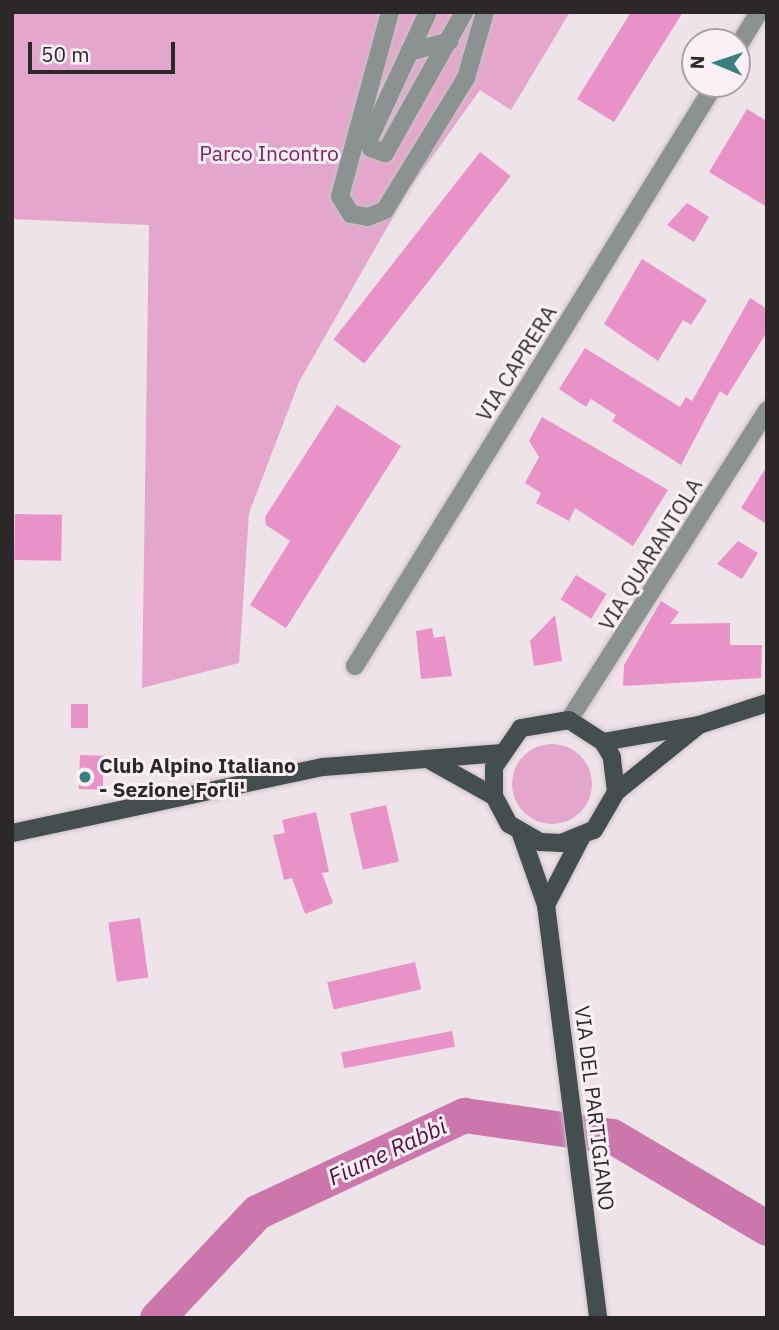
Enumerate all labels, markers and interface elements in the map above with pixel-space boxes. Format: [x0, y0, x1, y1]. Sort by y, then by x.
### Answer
scale bar [32, 28, 178, 72]
north arrow [681, 28, 751, 98]
text: 50 m [41, 40, 90, 68]
text: N [685, 55, 709, 70]
park label: Parco Incontro [199, 140, 339, 166]
street label: VIA CAPRERA [470, 301, 562, 425]
street label: VIA QUARANTOLA [593, 473, 707, 635]
place label: Club Alpino Italiano - Sezione Forli' [99, 752, 296, 802]
marker: Club Alpino Italiano - Sezione Forli' [77, 769, 93, 785]
street label: VIA DEL PARTIGIANO [570, 1004, 620, 1212]
water label: Fiume Rabbi [323, 1112, 451, 1190]

